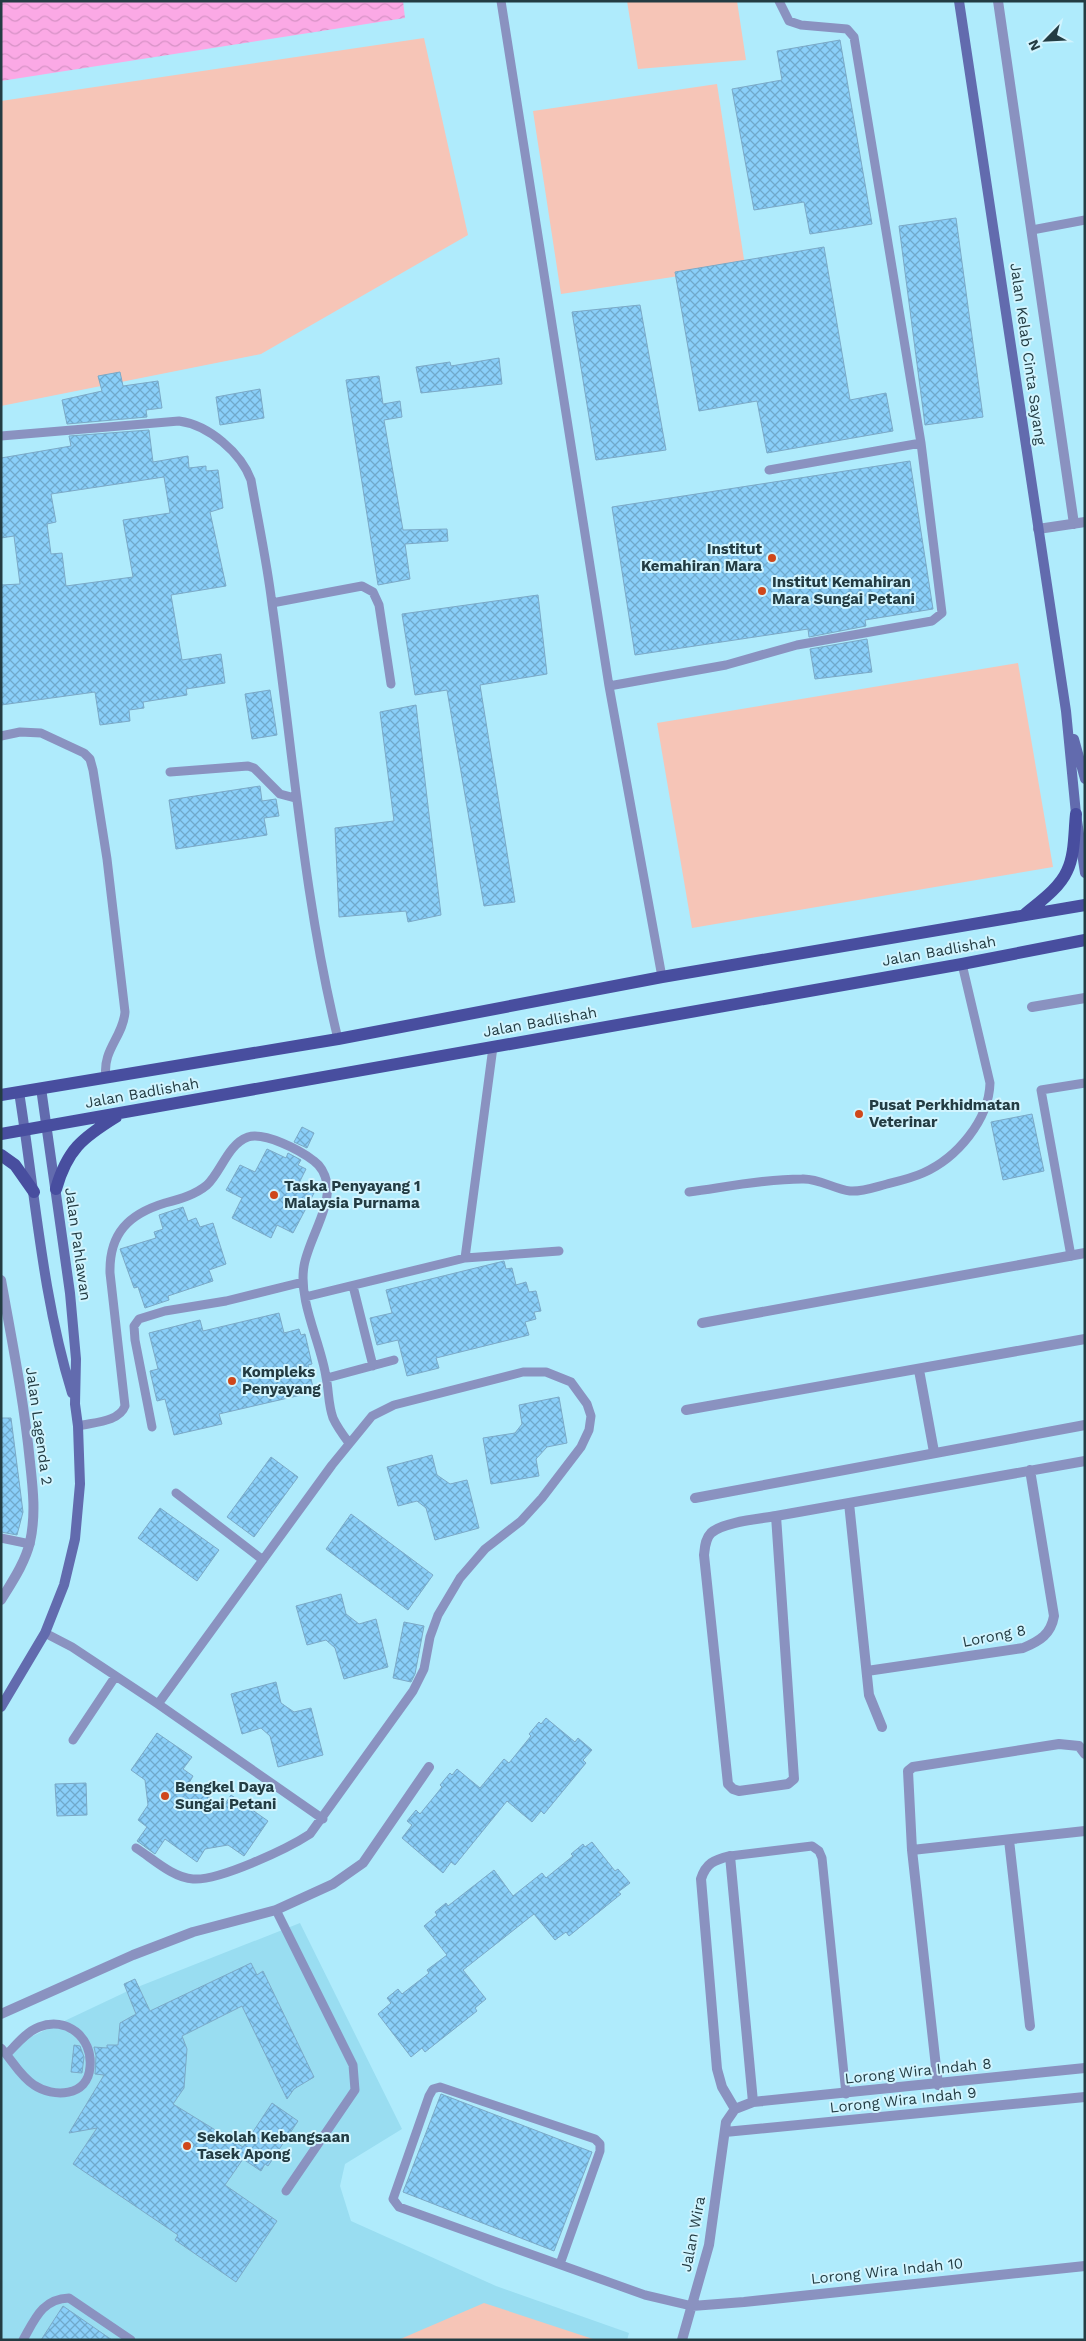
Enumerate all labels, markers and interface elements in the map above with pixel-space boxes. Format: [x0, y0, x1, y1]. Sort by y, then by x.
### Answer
north arrow [1021, 15, 1071, 65]
text: N [1025, 37, 1044, 53]
street label: Jalan Kelab Cinta Sayang [1006, 262, 1050, 446]
place label: Institut Kemahiran Mara [641, 540, 762, 575]
marker: Institut Kemahiran Mara [766, 552, 778, 564]
place label: Institut Kemahiran Mara Sungai Petani [772, 573, 915, 608]
marker: Institut Kemahiran Mara Sungai Petani [756, 585, 768, 597]
street label: Jalan Badlishah [881, 932, 997, 970]
street label: Jalan Badlishah [482, 1003, 598, 1041]
street label: Jalan Badlishah [84, 1074, 200, 1112]
place label: Pusat Perkhidmatan Veterinar [869, 1096, 1020, 1131]
marker: Pusat Perkhidmatan Veterinar [853, 1108, 865, 1120]
place label: Taska Penyayang 1 Malaysia Purnama [284, 1177, 421, 1212]
street label: Jalan Pahlawan [61, 1186, 95, 1302]
marker: Taska Penyayang 1 Malaysia Purnama [268, 1189, 280, 1201]
place label: Kompleks Penyayang [242, 1363, 321, 1398]
street label: Jalan Lagenda 2 [22, 1366, 56, 1486]
marker: Kompleks Penyayang [226, 1375, 238, 1387]
street label: Lorong 8 [961, 1621, 1027, 1651]
place label: Bengkel Daya Sungai Petani [175, 1778, 276, 1813]
marker: Bengkel Daya Sungai Petani [159, 1790, 171, 1802]
street label: Lorong Wira Indah 8 [844, 2054, 992, 2088]
street label: Lorong Wira Indah 9 [829, 2083, 977, 2117]
place label: Sekolah Kebangsaan Tasek Apong [197, 2128, 350, 2163]
marker: Sekolah Kebangsaan Tasek Apong [181, 2140, 193, 2152]
street label: Jalan Wira [677, 2194, 709, 2273]
street label: Lorong Wira Indah 10 [810, 2254, 964, 2288]

